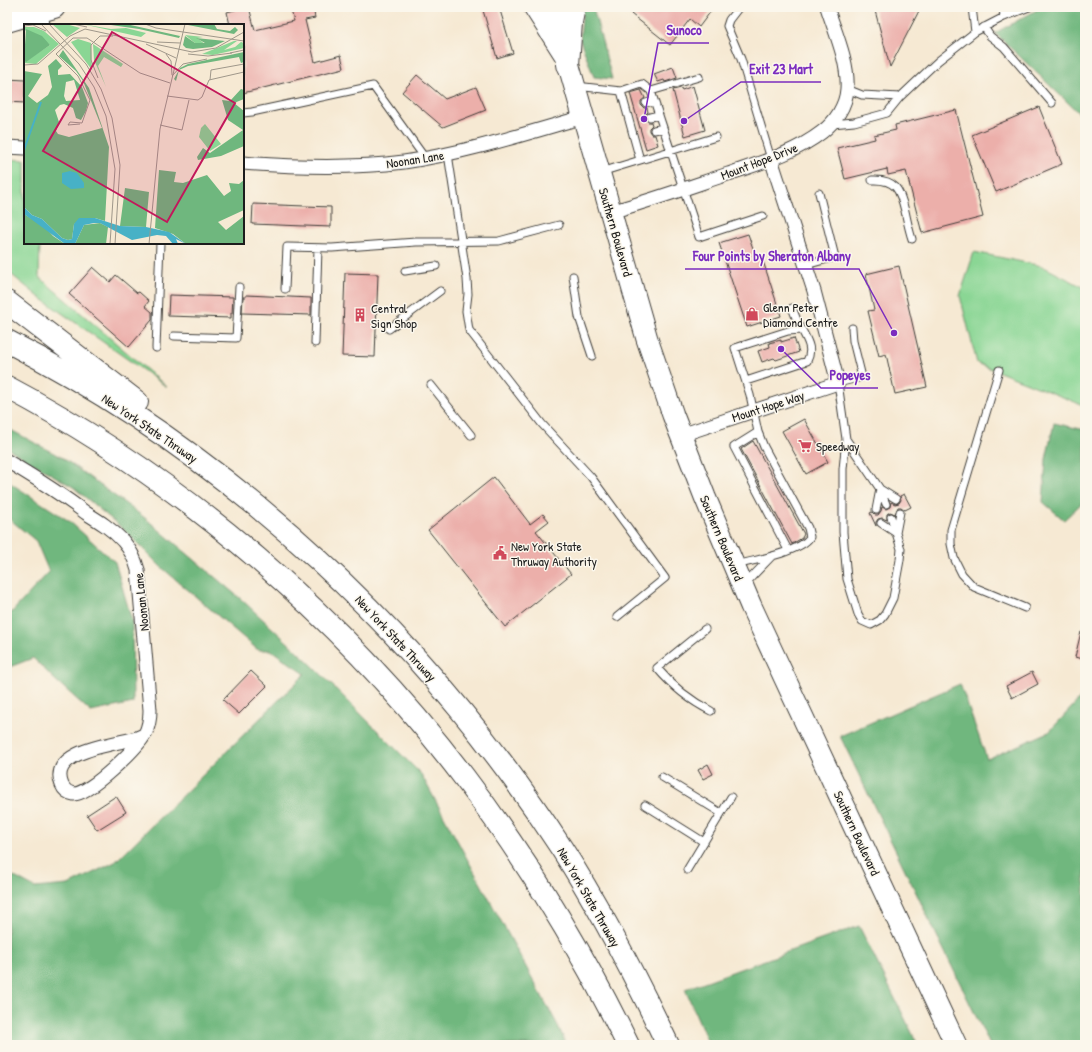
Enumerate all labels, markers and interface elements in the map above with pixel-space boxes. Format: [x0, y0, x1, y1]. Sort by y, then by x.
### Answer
callout: Sunoco [658, 17, 709, 43]
text: Sunoco [666, 20, 702, 39]
inset map [24, 24, 244, 244]
callout: Exit 23 Mart [741, 56, 821, 82]
text: Exit 23 Mart [749, 59, 814, 78]
street label: Mount Hope Drive [718, 138, 800, 184]
street label: Noonan Lane [385, 146, 445, 172]
street label: Southern Boulevard [595, 186, 637, 278]
callout: Four Points by Sheraton Albany [685, 243, 859, 269]
text: Four Points by Sheraton Albany [692, 246, 851, 267]
place label: Glenn Peter Diamond Centre [763, 298, 838, 331]
place label: Central Sign Shop [371, 299, 417, 332]
shop icon: Glenn Peter Diamond Centre [744, 306, 760, 322]
building icon: Central Sign Shop [352, 307, 368, 323]
callout: Popeyes [821, 362, 878, 388]
text: Popeyes [830, 365, 871, 386]
street label: Mount Hope Way [729, 386, 807, 426]
street label: New York State Thruway [99, 389, 202, 467]
place label: Speedway [816, 437, 860, 455]
supermarket icon: Speedway [797, 438, 813, 454]
street label: Southern Boulevard [696, 492, 748, 584]
place label: New York State Thruway Authority [511, 537, 597, 570]
public building icon: New York State Thruway Authority [492, 545, 508, 561]
street label: Noonan Lane [129, 572, 153, 632]
street label: New York State Thruway [351, 591, 441, 685]
street label: Southern Boulevard [830, 788, 884, 878]
street label: New York State Thruway [553, 844, 625, 950]

